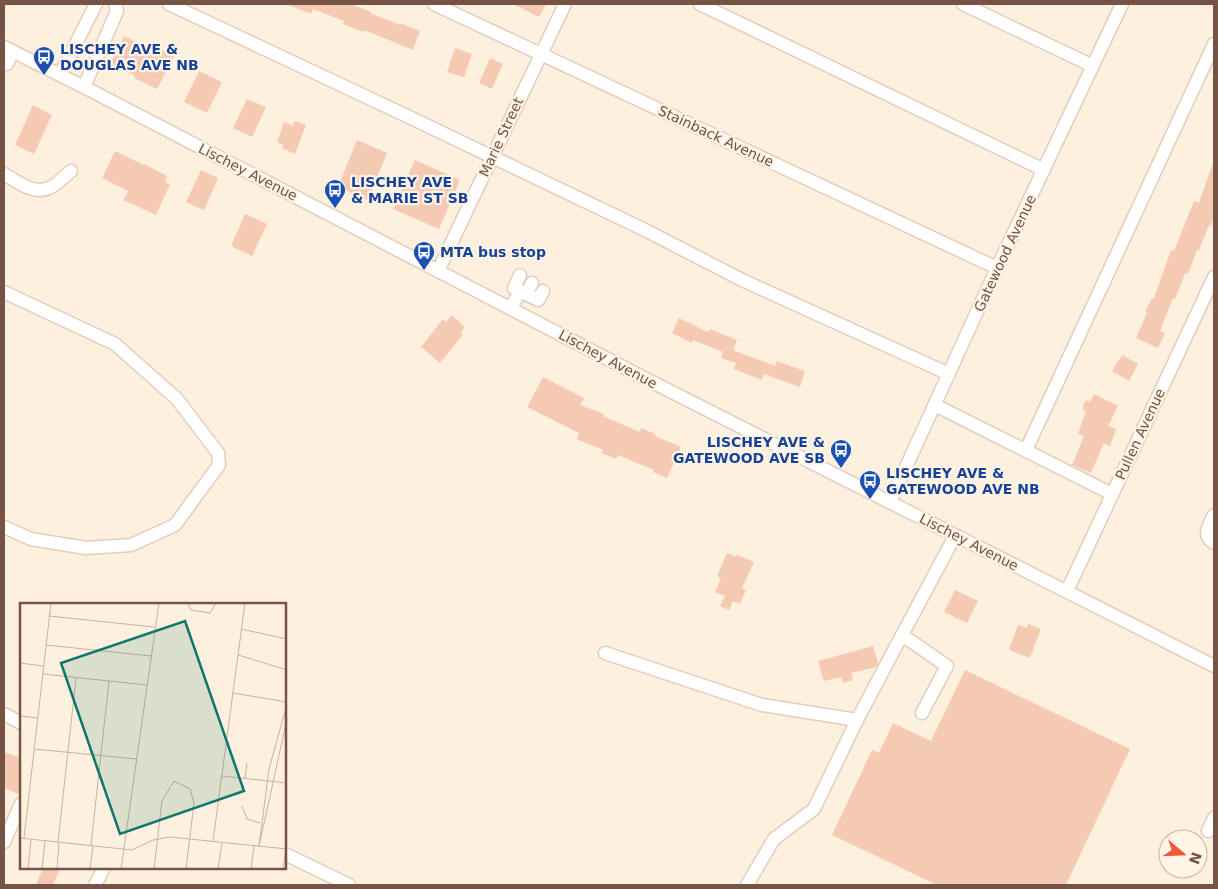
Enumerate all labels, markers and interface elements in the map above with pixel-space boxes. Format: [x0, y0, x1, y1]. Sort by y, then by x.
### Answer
place label: LISCHEY AVE & DOUGLAS AVE NB [60, 41, 199, 73]
bus stop icon: LISCHEY AVE & DOUGLAS AVE NB [32, 45, 56, 76]
street label: Marie Street [476, 94, 527, 179]
street label: Stainback Avenue [656, 102, 776, 170]
street label: Lischey Avenue [196, 140, 300, 204]
place label: LISCHEY AVE & MARIE ST SB [351, 174, 469, 206]
bus stop icon: LISCHEY AVE & MARIE ST SB [323, 178, 347, 209]
street label: Gatewood Avenue [971, 192, 1039, 314]
bus stop icon: MTA bus stop [412, 240, 436, 271]
place label: MTA bus stop [440, 244, 546, 260]
street label: Lischey Avenue [556, 326, 660, 392]
street label: Pullen Avenue [1112, 386, 1168, 482]
place label: LISCHEY AVE & GATEWOOD AVE SB [673, 434, 825, 466]
bus stop icon: LISCHEY AVE & GATEWOOD AVE SB [829, 438, 853, 469]
place label: LISCHEY AVE & GATEWOOD AVE NB [886, 465, 1040, 497]
bus stop icon: LISCHEY AVE & GATEWOOD AVE NB [858, 469, 882, 500]
street label: Lischey Avenue [917, 510, 1021, 574]
inset map [20, 603, 286, 869]
north arrow [1158, 829, 1208, 879]
text: N [1186, 850, 1205, 866]

